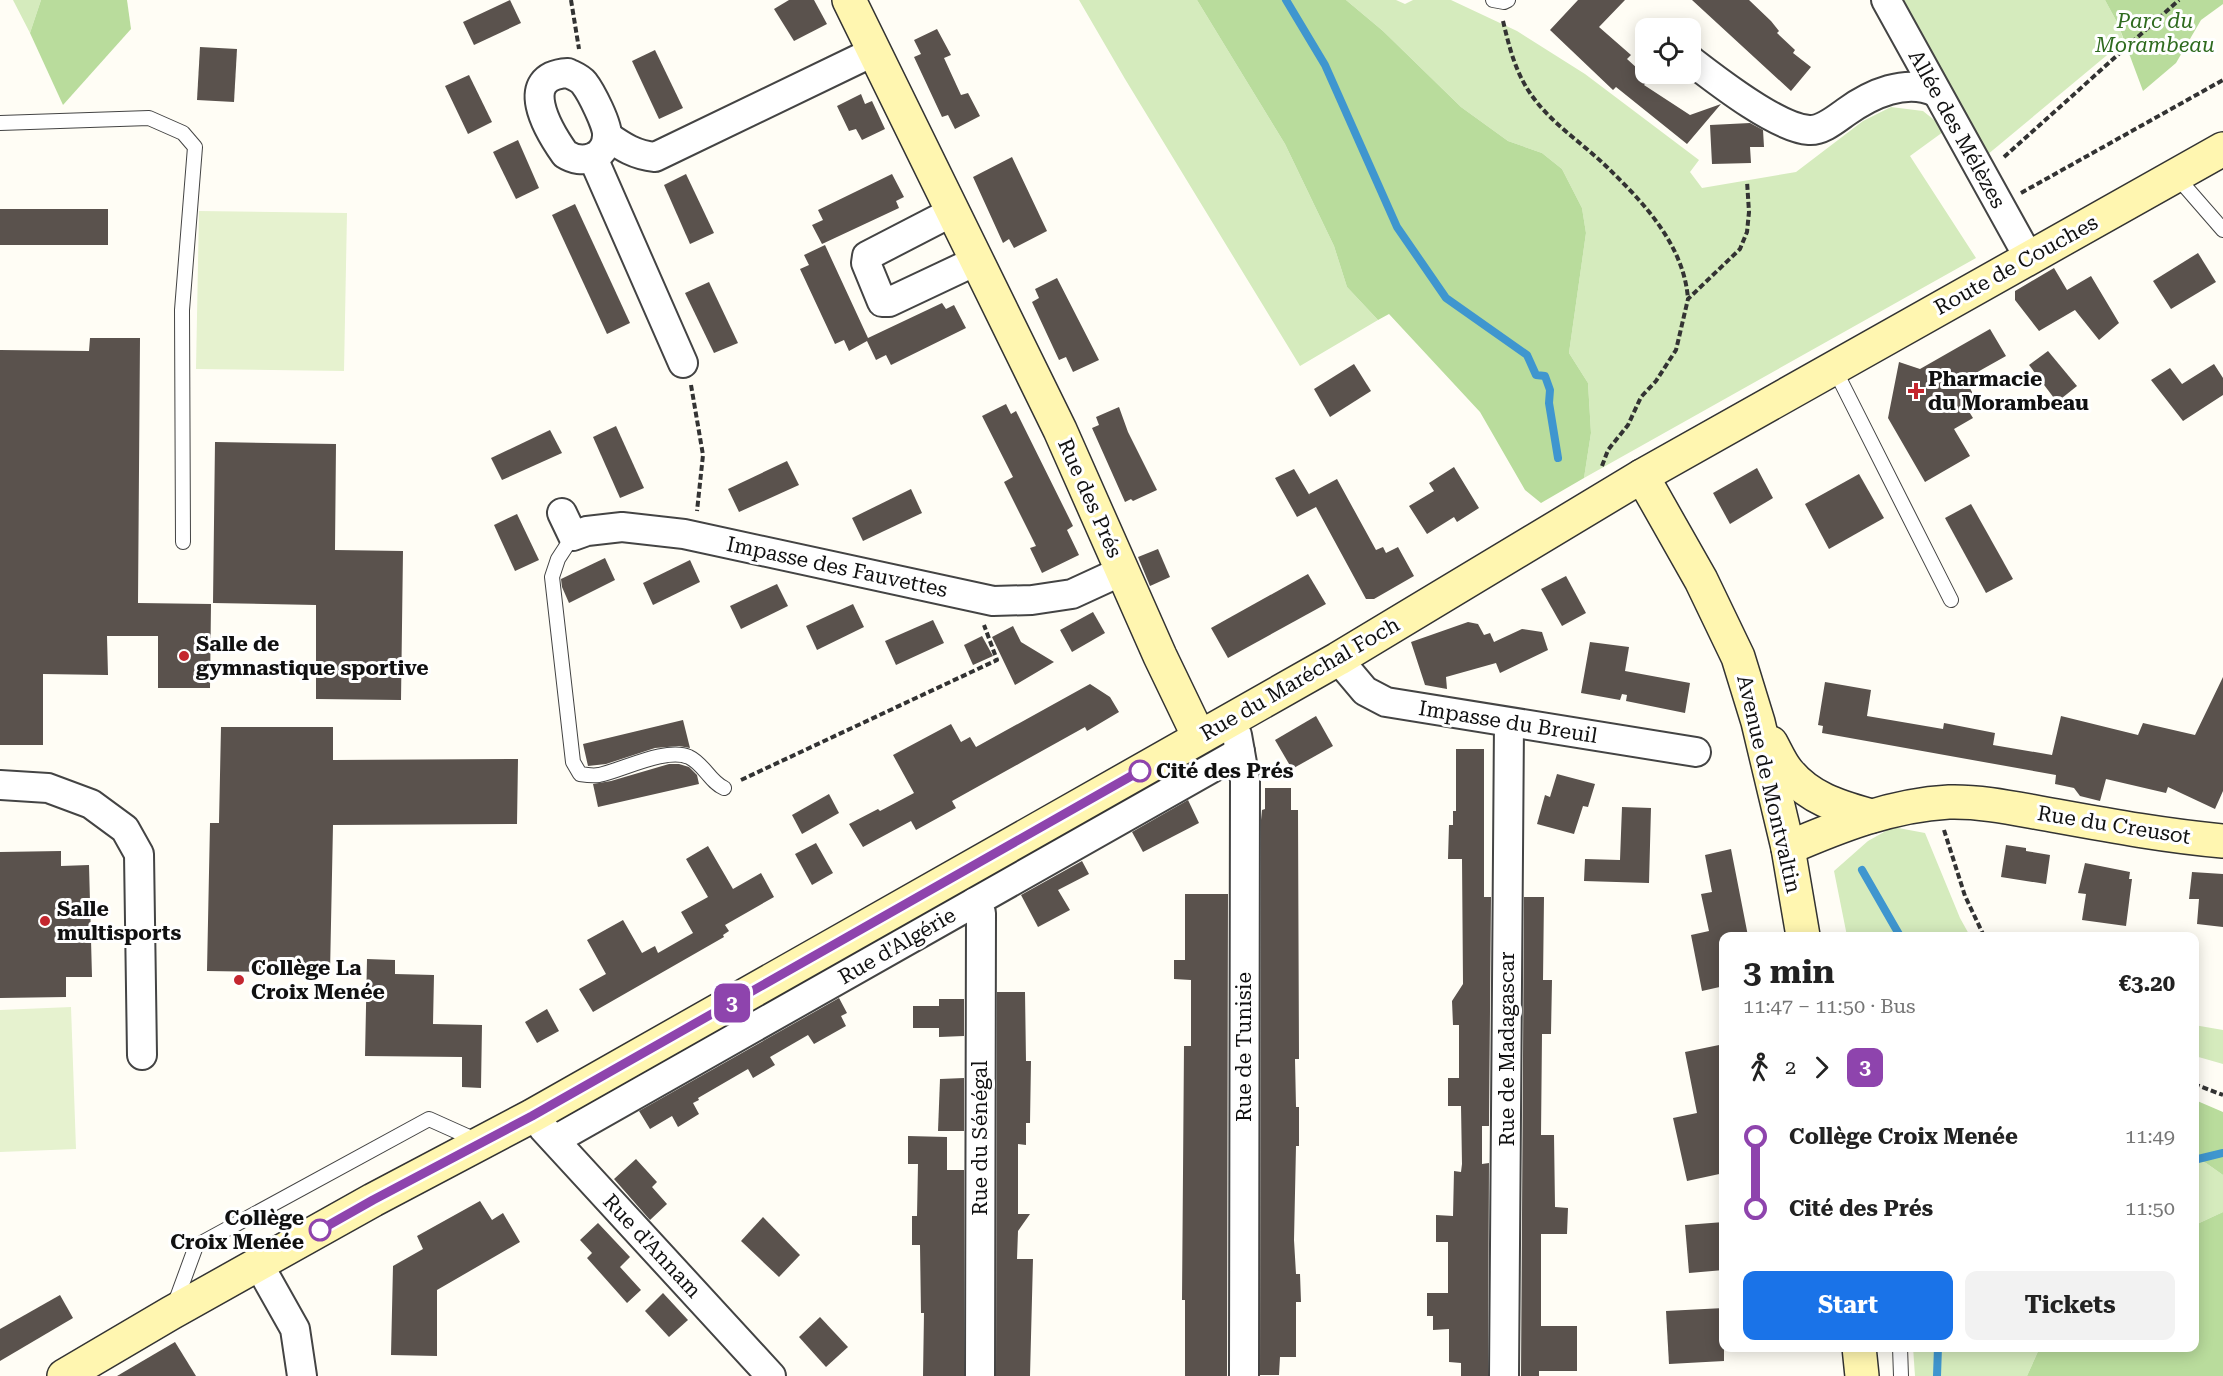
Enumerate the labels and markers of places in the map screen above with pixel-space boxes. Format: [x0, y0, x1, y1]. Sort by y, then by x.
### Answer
place label: Pharmacie du Morambeau [1928, 367, 2089, 415]
marker: Pharmacie du Morambeau [1909, 384, 1923, 398]
place label: Salle de gymnastique sportive [195, 632, 429, 680]
marker: Salle de gymnastique sportive [177, 649, 191, 663]
place label: Cité des Prés [1156, 759, 1294, 783]
marker: Cité des Prés [1129, 760, 1151, 782]
place label: Salle multisports [57, 897, 181, 945]
marker: Salle multisports [38, 914, 52, 928]
place label: Collège La Croix Menée [251, 956, 385, 1004]
marker: Collège La Croix Menée [232, 973, 246, 987]
place label: Collège Croix Menée [170, 1206, 304, 1254]
marker: Collège Croix Menée [309, 1219, 331, 1241]

